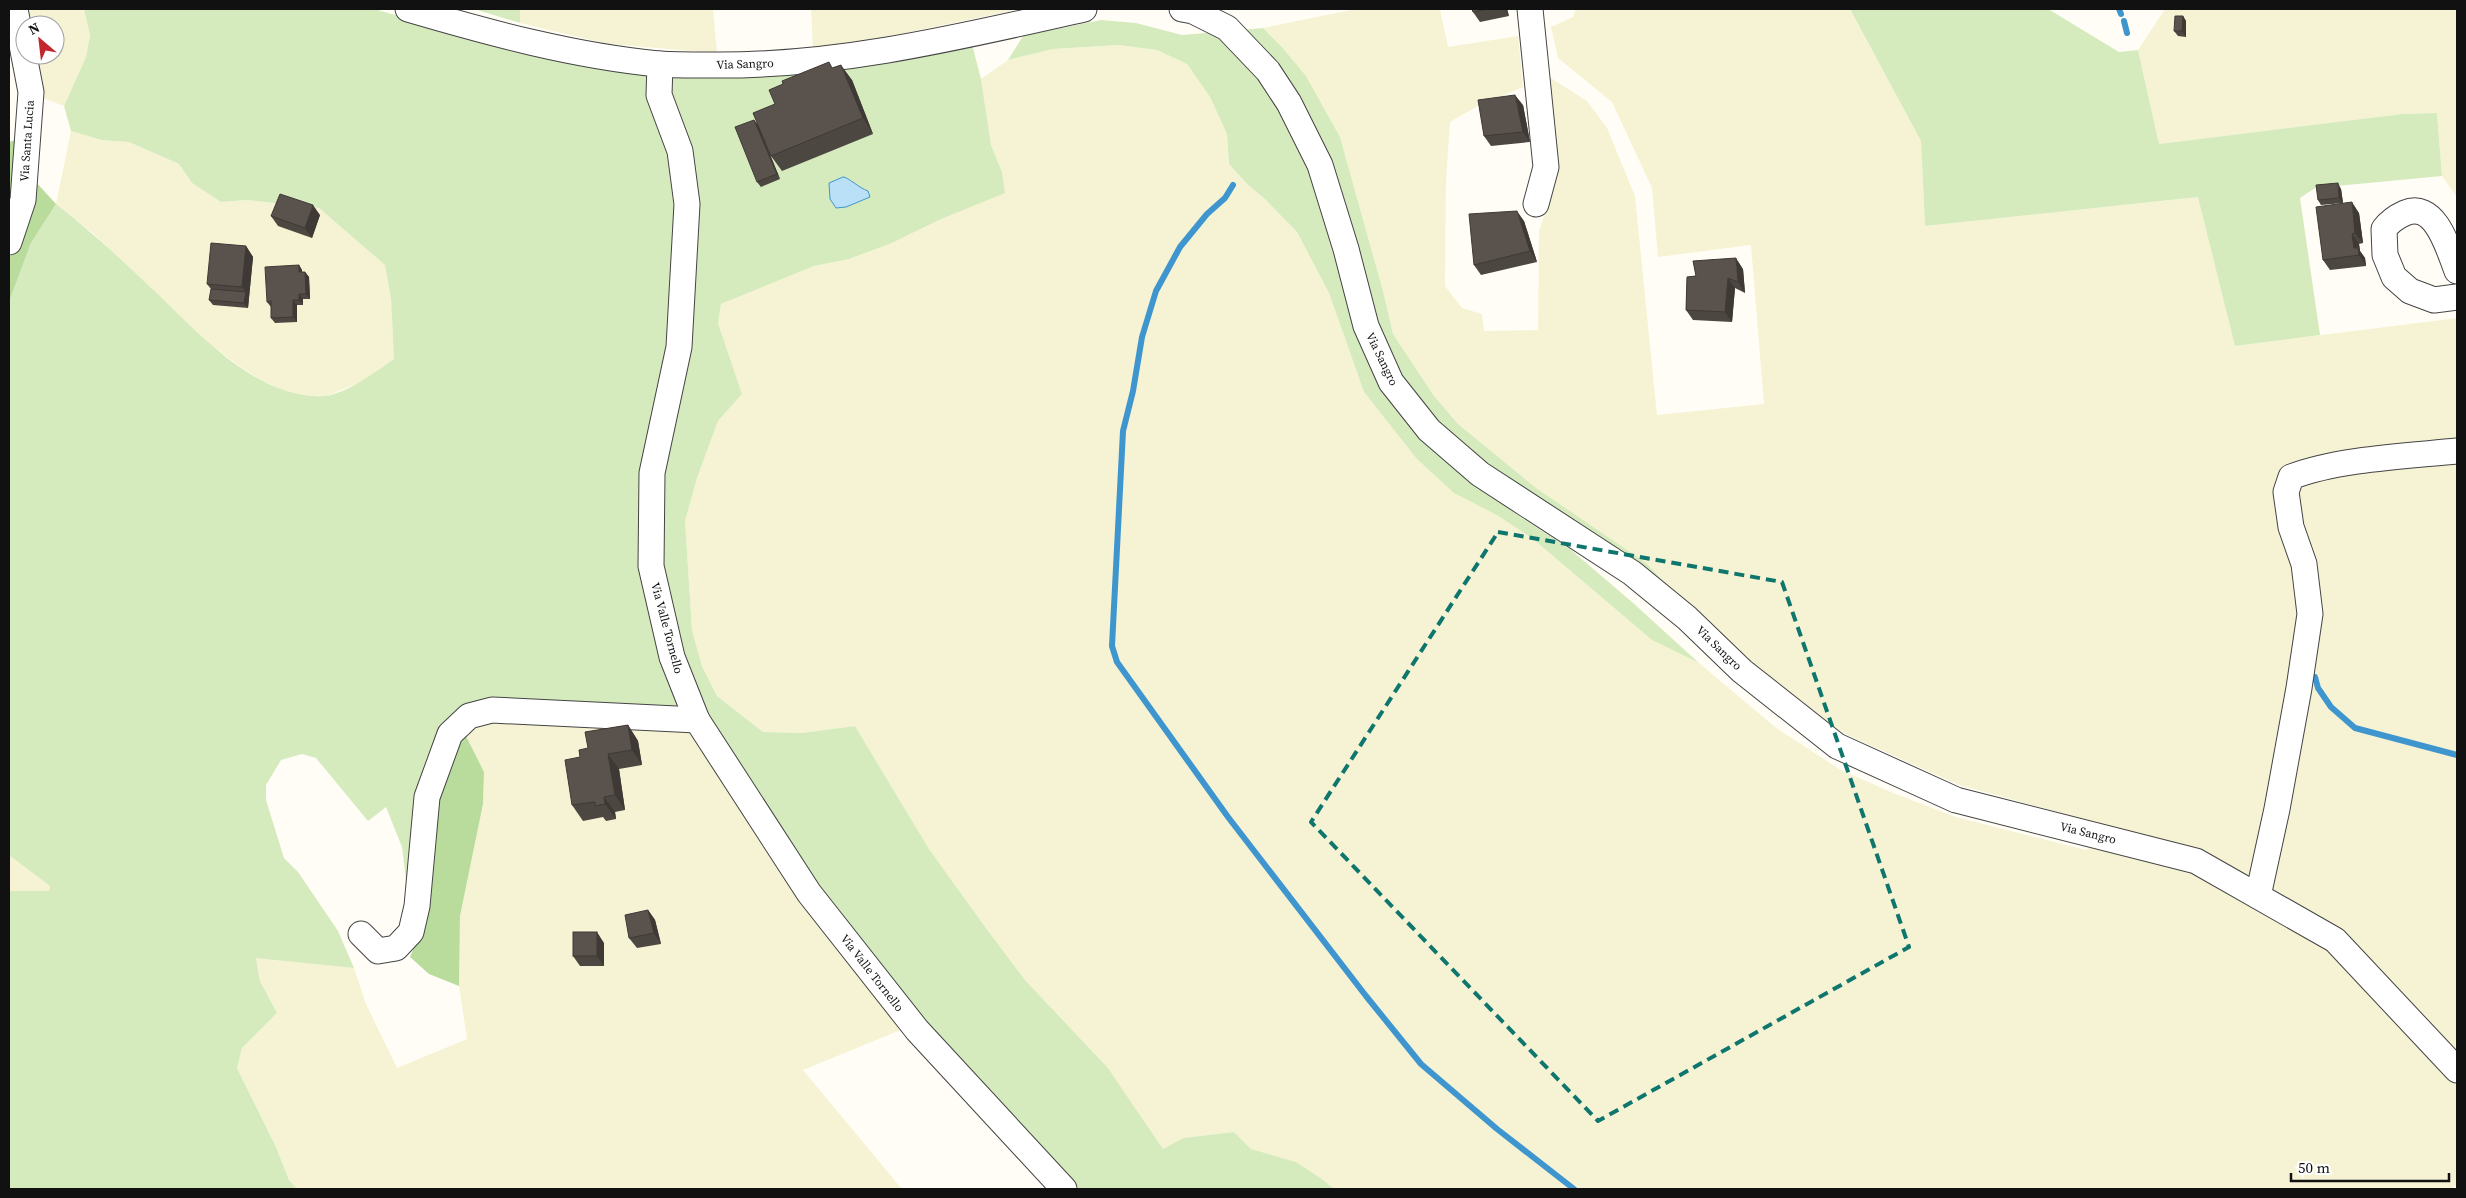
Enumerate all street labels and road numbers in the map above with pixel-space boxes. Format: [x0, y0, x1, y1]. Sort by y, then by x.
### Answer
street label: Via Sangro [716, 55, 774, 73]
street label: Via Santa Lucia [16, 99, 38, 182]
street label: Via Sangro [1362, 330, 1402, 389]
street label: Via Valle Tornello [647, 581, 687, 676]
street label: Via Sangro [1693, 622, 1746, 674]
street label: Via Sangro [2058, 818, 2118, 848]
street label: Via Valle Tornello [837, 931, 907, 1015]

